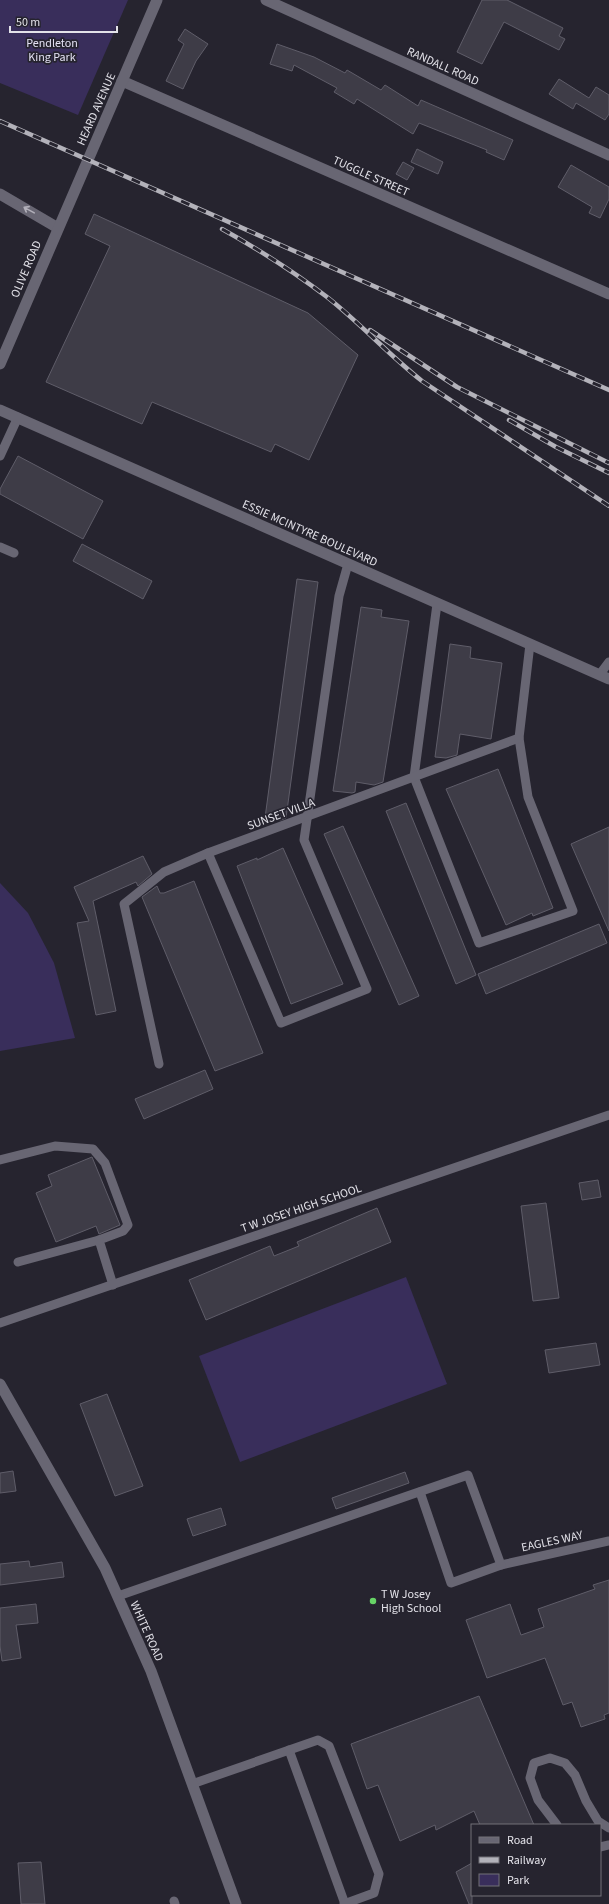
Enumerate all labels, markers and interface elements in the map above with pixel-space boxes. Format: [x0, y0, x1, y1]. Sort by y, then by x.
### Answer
scale bar [10, 8, 117, 34]
text: 50 m [16, 14, 40, 31]
park label: Pendleton King Park [26, 35, 78, 66]
street label: RANDALL ROAD [404, 43, 482, 90]
street label: HEARD AVENUE [73, 70, 120, 148]
street label: TUGGLE STREET [330, 152, 412, 201]
one-way arrow [23, 206, 35, 214]
street label: OLIVE ROAD [7, 238, 46, 300]
street label: ESSIE MCINTYRE BOULEVARD [239, 496, 380, 571]
street label: SUNSET VILLA [245, 794, 318, 835]
street label: T W JOSEY HIGH SCHOOL [239, 1180, 364, 1237]
street label: EAGLES WAY [520, 1527, 585, 1556]
place label: T W Josey High School [381, 1586, 441, 1617]
marker: T W Josey High School [368, 1596, 378, 1606]
street label: WHITE ROAD [126, 1598, 167, 1664]
legend [471, 1824, 601, 1896]
text: Road [507, 1832, 533, 1849]
text: Railway [507, 1852, 546, 1869]
text: Park [507, 1872, 529, 1889]

